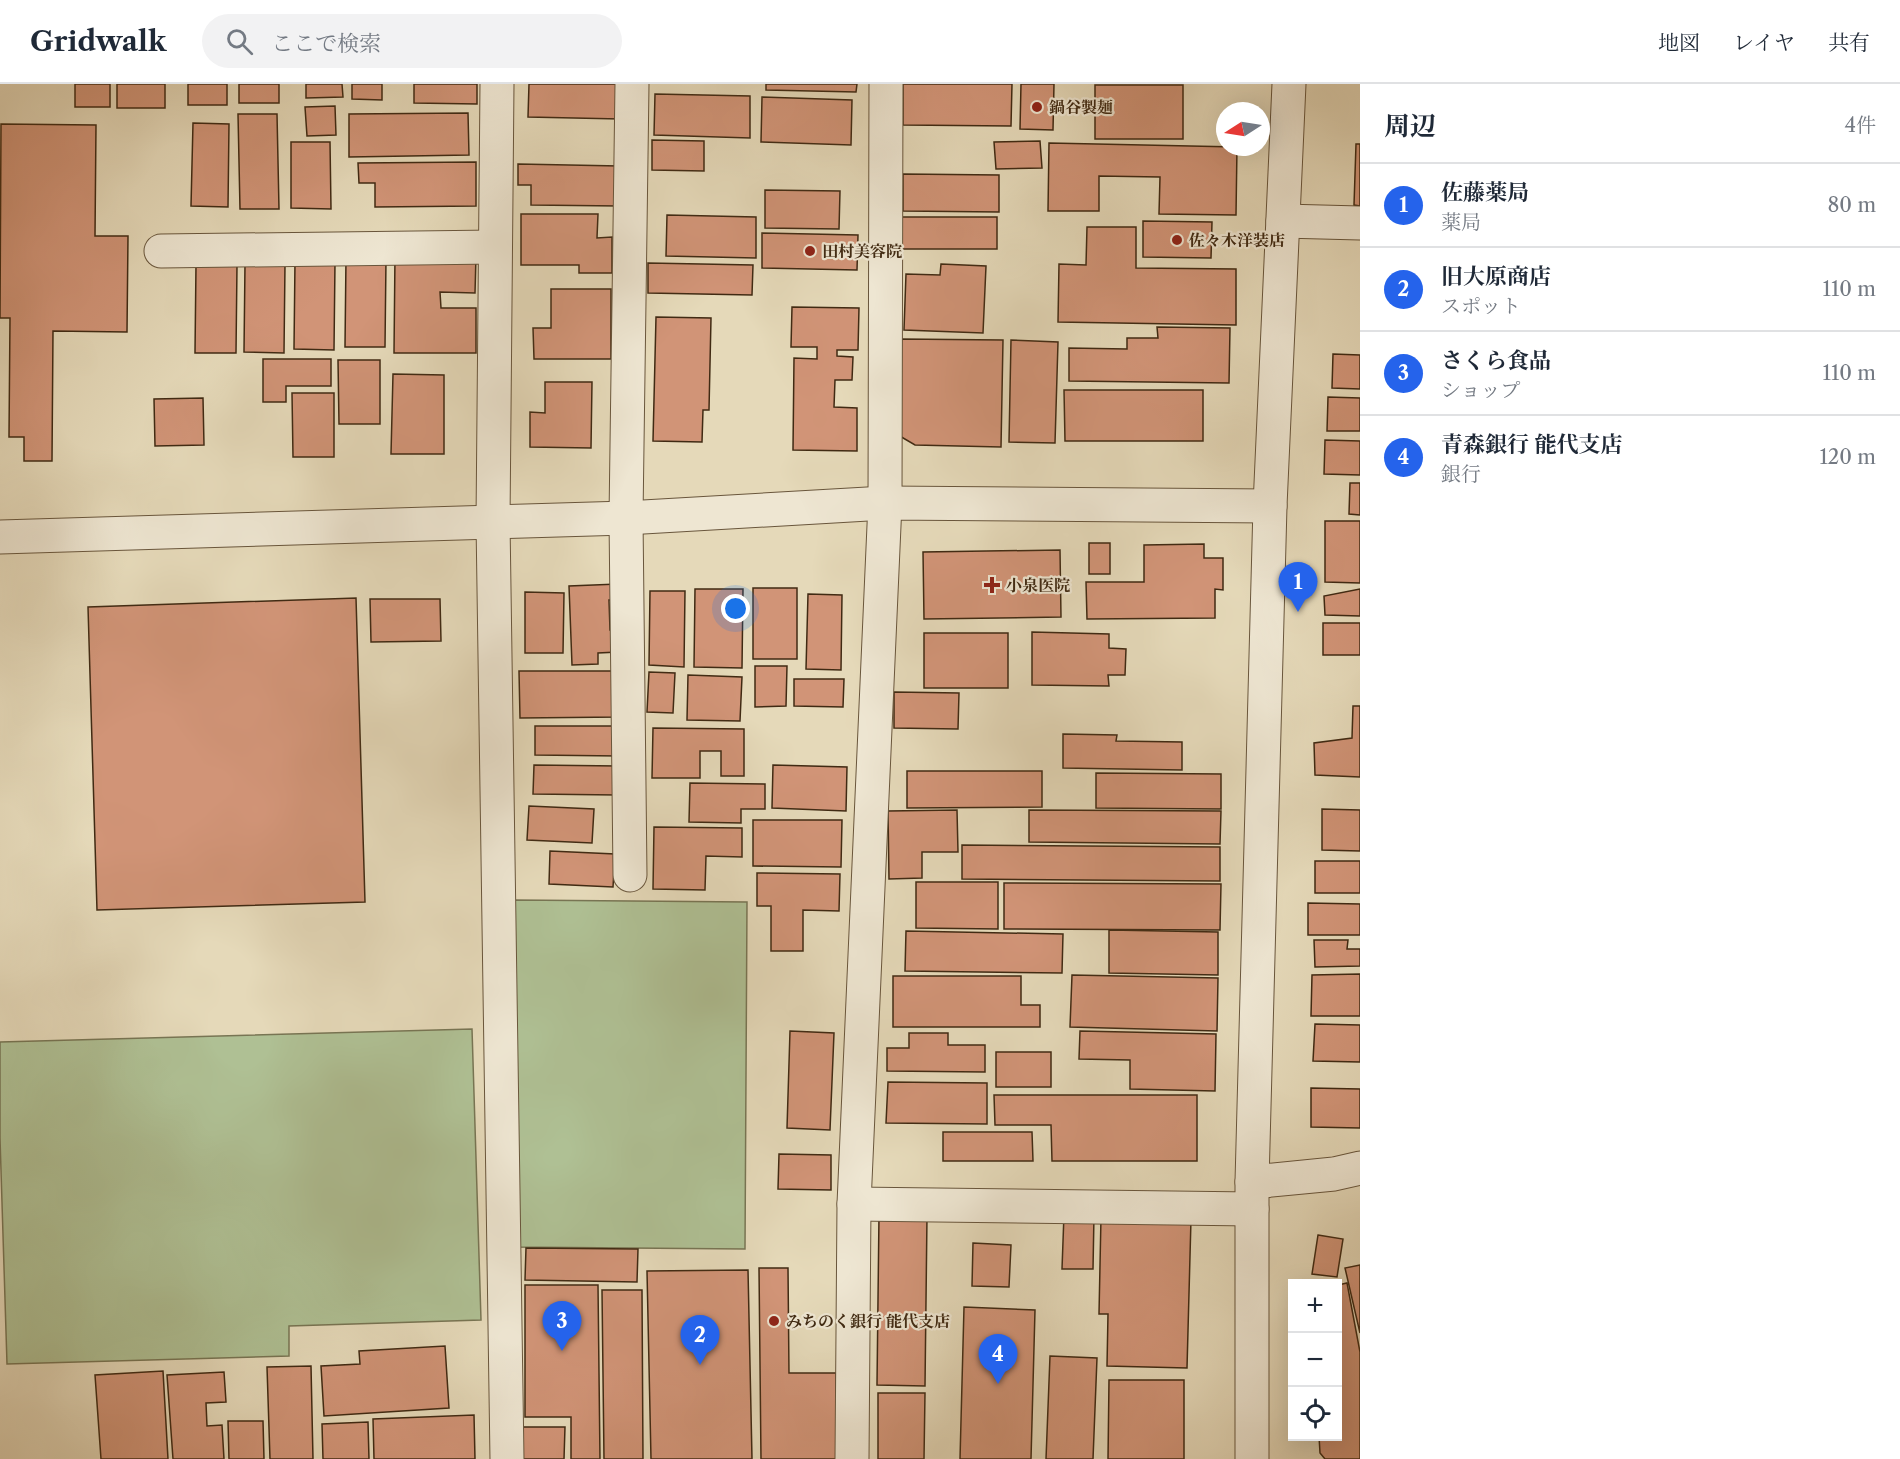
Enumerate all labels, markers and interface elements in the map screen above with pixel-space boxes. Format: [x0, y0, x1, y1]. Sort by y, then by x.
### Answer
search box [202, 14, 622, 68]
text: Gridwalk [30, 24, 166, 58]
icon: search [223, 25, 256, 58]
text: ここで検索 [271, 30, 381, 57]
text: 地図 [1658, 30, 1700, 55]
text: レイヤ [1733, 30, 1795, 55]
text: 共有 [1828, 30, 1870, 55]
place label: 鍋谷製麺 [1049, 97, 1113, 117]
marker: 鍋谷製麺 [1030, 100, 1044, 114]
north arrow [1216, 102, 1270, 156]
text: 周辺 [1384, 110, 1436, 142]
text: 4件 [1844, 113, 1876, 137]
text: 佐藤薬局 [1441, 179, 1529, 206]
text: 1 [1399, 193, 1408, 217]
text: 80 m [1828, 193, 1876, 217]
text: 薬局 [1441, 210, 1481, 234]
place label: 佐々木洋装店 [1189, 230, 1285, 250]
marker: 佐々木洋装店 [1170, 233, 1184, 247]
place label: 田村美容院 [822, 241, 902, 261]
marker: 田村美容院 [803, 244, 817, 258]
text: 旧大原商店 [1441, 263, 1551, 290]
text: 2 [1398, 277, 1409, 301]
text: 110 m [1823, 277, 1876, 301]
text: スポット [1441, 294, 1521, 318]
text: さくら食品 [1441, 347, 1551, 374]
text: 3 [1398, 361, 1409, 385]
text: 110 m [1823, 361, 1876, 385]
text: ショップ [1441, 378, 1521, 402]
text: 青森銀行 能代支店 [1441, 431, 1623, 458]
text: 4 [1398, 445, 1409, 469]
text: 120 m [1819, 445, 1876, 469]
text: 銀行 [1441, 462, 1481, 486]
pin: 1 [1278, 562, 1318, 612]
place label: 小泉医院 [1006, 575, 1070, 595]
marker: 小泉医院 [983, 576, 1001, 594]
your location [721, 594, 750, 623]
map controls [1288, 1279, 1342, 1441]
button: + [1288, 1279, 1342, 1333]
pin: 3 [542, 1302, 582, 1351]
place label: みちのく銀行 能代支店 [786, 1311, 950, 1331]
marker: みちのく銀行 能代支店 [767, 1314, 781, 1328]
pin: 2 [680, 1316, 720, 1365]
button: − [1288, 1333, 1342, 1387]
pin: 4 [978, 1334, 1018, 1384]
button: locate [1288, 1387, 1342, 1441]

